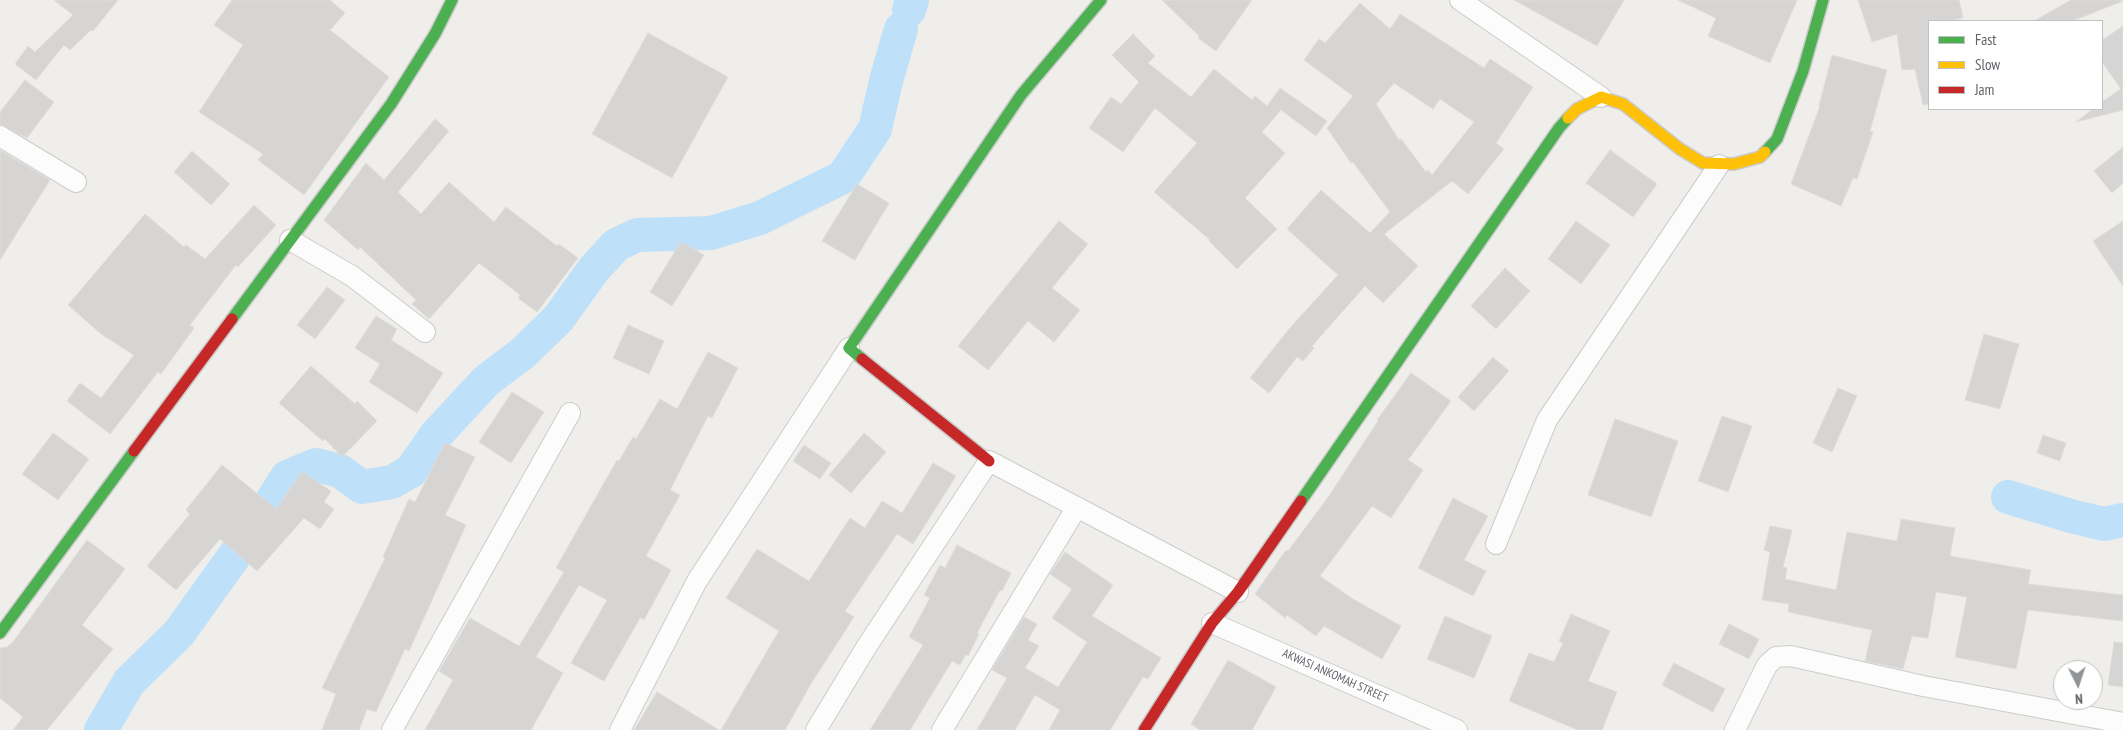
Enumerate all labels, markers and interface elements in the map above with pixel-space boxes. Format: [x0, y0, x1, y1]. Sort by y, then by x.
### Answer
legend [1928, 20, 2103, 110]
text: Fast [1975, 30, 1996, 49]
text: Slow [1975, 55, 2000, 74]
text: Jam [1975, 80, 1994, 99]
street label: AKWASI ANKOMAH STREET [1280, 646, 1390, 706]
north arrow [2053, 660, 2103, 710]
text: N [2075, 690, 2083, 708]

